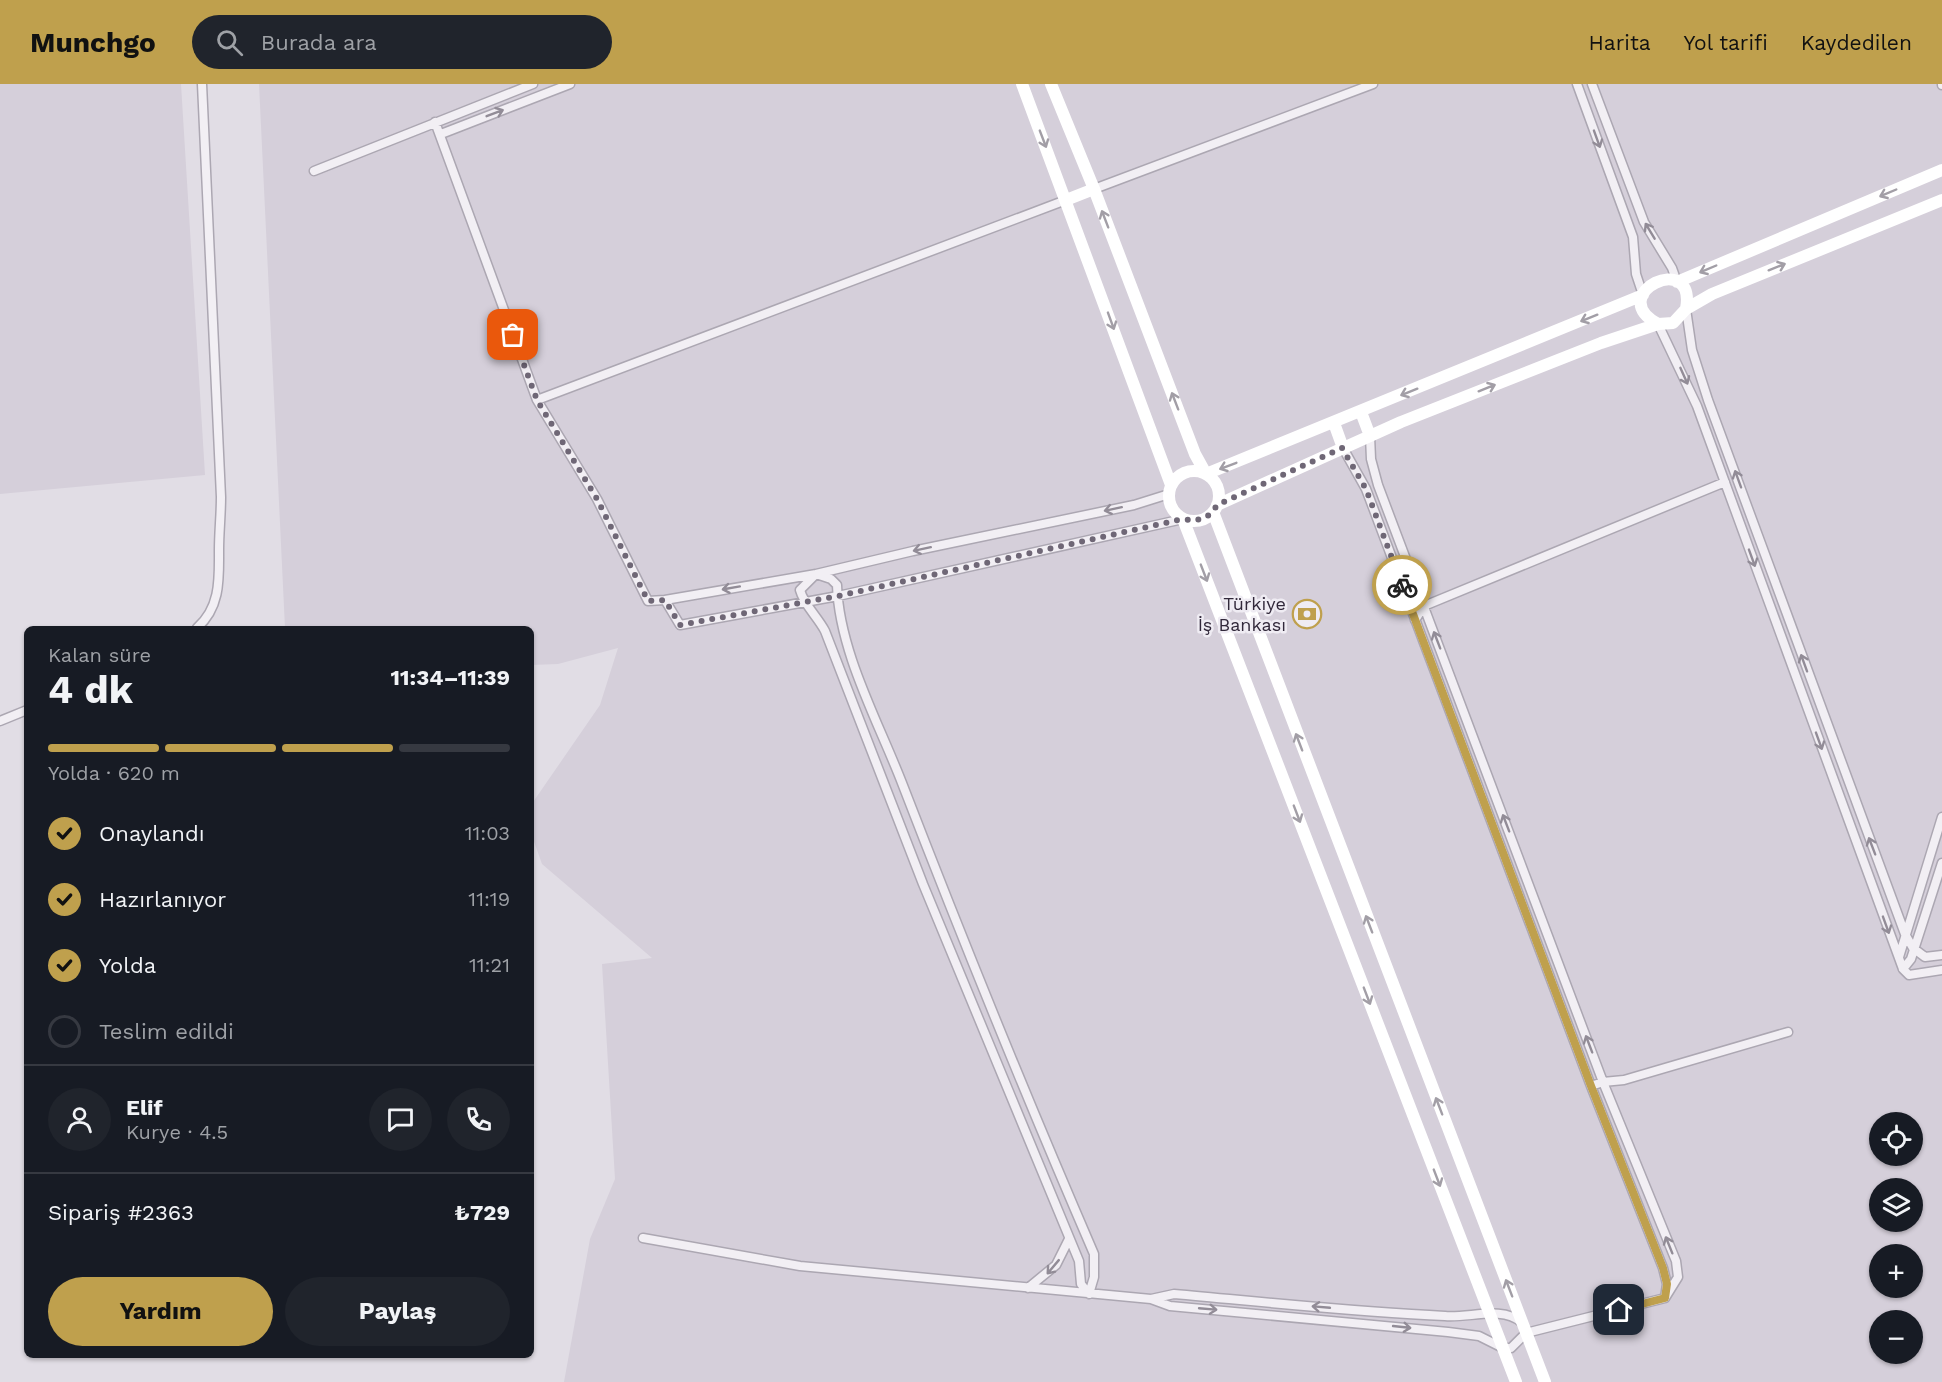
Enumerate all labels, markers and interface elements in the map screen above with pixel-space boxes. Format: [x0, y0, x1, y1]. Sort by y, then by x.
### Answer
search box [192, 15, 612, 69]
text: Munchgo [30, 26, 156, 59]
icon: search [213, 26, 246, 59]
text: Burada ara [261, 30, 377, 55]
text: Harita [1589, 30, 1651, 55]
text: Yol tarifi [1684, 30, 1768, 55]
text: Kaydedilen [1801, 30, 1912, 55]
one-way arrow [486, 107, 504, 118]
one-way arrow [1038, 129, 1049, 147]
one-way arrow [1593, 129, 1604, 148]
one-way arrow [1879, 188, 1898, 199]
one-way arrow [1099, 210, 1110, 229]
one-way arrow [1643, 223, 1655, 240]
one-way arrow [1768, 261, 1786, 272]
one-way arrow [1700, 264, 1718, 275]
pin [487, 309, 538, 360]
one-way arrow [1106, 311, 1117, 330]
one-way arrow [1581, 313, 1599, 324]
icon: bag [496, 318, 529, 351]
one-way arrow [1679, 366, 1690, 384]
one-way arrow [1478, 382, 1496, 393]
one-way arrow [1400, 387, 1419, 398]
one-way arrow [1169, 393, 1180, 411]
one-way arrow [1220, 461, 1238, 472]
one-way arrow [1731, 471, 1742, 489]
one-way arrow [1103, 504, 1123, 515]
one-way arrow [912, 544, 932, 555]
one-way arrow [1748, 548, 1759, 567]
courier [1372, 555, 1432, 615]
one-way arrow [1199, 563, 1210, 582]
icon: bike [1386, 569, 1419, 602]
one-way arrow [721, 583, 741, 594]
place label: Türkiye İş Bankası [1198, 593, 1286, 635]
bank icon: Türkiye İş Bankası [1291, 598, 1323, 630]
one-way arrow [1430, 631, 1441, 650]
text: Kalan süre [48, 643, 151, 667]
one-way arrow [1798, 654, 1809, 673]
text: 11:34–11:39 [391, 665, 510, 690]
text: 4 dk [48, 667, 133, 712]
one-way arrow [1814, 732, 1825, 750]
one-way arrow [1293, 733, 1304, 752]
text: Yolda · 620 m [48, 761, 180, 785]
one-way arrow [1292, 804, 1303, 823]
one-way arrow [1500, 814, 1511, 832]
icon: check [48, 817, 81, 850]
text: Onaylandı [99, 821, 205, 846]
text: 11:03 [465, 821, 510, 845]
one-way arrow [1865, 837, 1876, 855]
icon: check [48, 883, 81, 916]
text: Hazırlanıyor [99, 887, 226, 912]
text: 11:19 [468, 887, 510, 911]
one-way arrow [1363, 915, 1374, 934]
one-way arrow [1881, 915, 1892, 933]
icon: check [48, 949, 81, 982]
text: Yolda [99, 953, 156, 978]
text: 11:21 [469, 953, 510, 977]
one-way arrow [1362, 986, 1373, 1005]
text: Teslim edildi [99, 1019, 234, 1044]
one-way arrow [1583, 1036, 1594, 1054]
button: person [48, 1088, 111, 1151]
button: chat [369, 1088, 432, 1151]
button: phone [447, 1088, 510, 1151]
text: Elif [126, 1095, 163, 1120]
one-way arrow [1433, 1097, 1444, 1116]
map controls [1869, 1112, 1923, 1364]
button: locate [1869, 1112, 1923, 1166]
text: Kurye · 4.5 [126, 1120, 228, 1144]
one-way arrow [1432, 1168, 1443, 1187]
button: layers [1869, 1178, 1923, 1232]
text: Sipariş #2363 [48, 1200, 194, 1225]
text: ₺729 [454, 1200, 510, 1225]
one-way arrow [1663, 1236, 1674, 1255]
button: + [1869, 1244, 1923, 1298]
one-way arrow [1046, 1259, 1059, 1275]
button: Yardım [48, 1277, 273, 1346]
button: Paylaş [285, 1277, 510, 1346]
one-way arrow [1503, 1279, 1514, 1298]
pin [1593, 1284, 1644, 1335]
icon: home [1602, 1293, 1635, 1326]
one-way arrow [1311, 1301, 1331, 1312]
one-way arrow [1198, 1304, 1217, 1315]
button: − [1869, 1310, 1923, 1364]
one-way arrow [1392, 1322, 1412, 1333]

